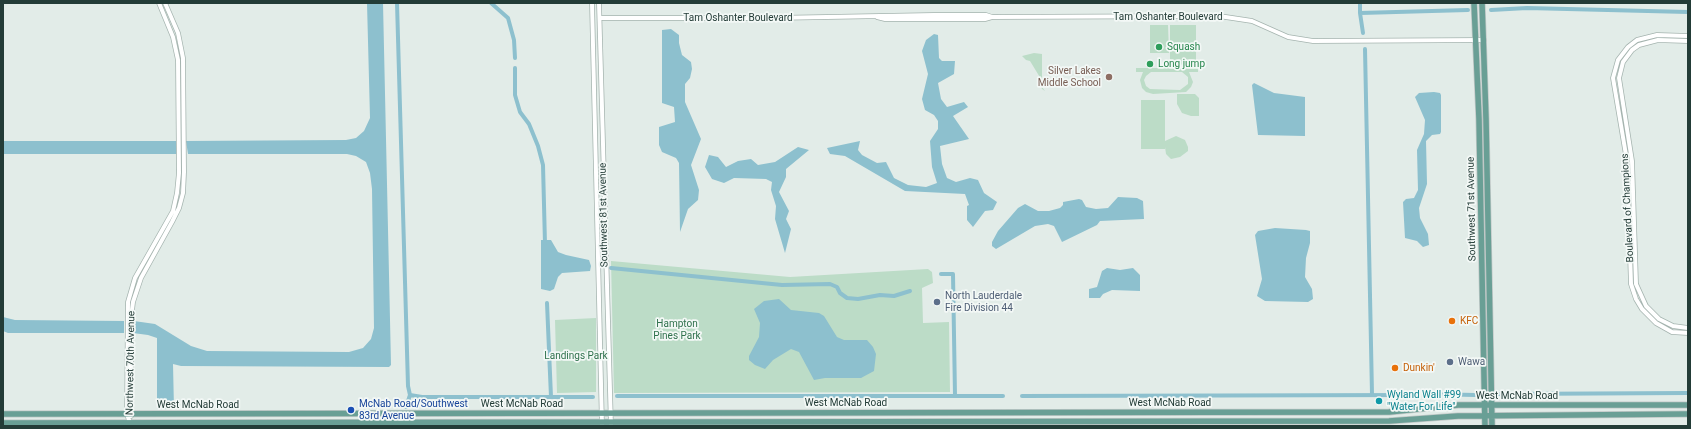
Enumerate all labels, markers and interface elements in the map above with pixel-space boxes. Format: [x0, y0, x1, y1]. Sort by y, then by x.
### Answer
street label: Tam Oshanter Boulevard [1113, 11, 1223, 23]
street label: Tam Oshanter Boulevard [683, 12, 793, 24]
place label: Squash [1167, 41, 1200, 53]
marker: Squash [1154, 42, 1164, 52]
place label: Long jump [1158, 58, 1205, 70]
marker: Long jump [1145, 59, 1155, 69]
place label: Silver Lakes Middle School [1038, 65, 1101, 88]
marker: Silver Lakes Middle School [1104, 72, 1114, 82]
street label: Boulevard of Champions [1619, 153, 1637, 263]
street label: Southwest 71st Avenue [1465, 157, 1479, 261]
street label: Southwest 81st Avenue [597, 163, 611, 267]
place label: North Lauderdale Fire Division 44 [945, 290, 1022, 314]
marker: North Lauderdale Fire Division 44 [932, 297, 942, 307]
street label: Northwest 70th Avenue [124, 311, 138, 415]
place label: KFC [1460, 315, 1478, 327]
marker: KFC [1447, 316, 1457, 326]
park label: Hampton Pines Park [653, 318, 701, 342]
park label: Landings Park [544, 350, 608, 362]
place label: Wawa [1458, 356, 1485, 368]
marker: Wawa [1445, 357, 1455, 367]
place label: Dunkin' [1403, 362, 1435, 374]
marker: Dunkin' [1390, 363, 1400, 373]
place label: Wyland Wall #99 "Water For Life" [1387, 389, 1461, 412]
street label: West McNab Road [1476, 390, 1558, 402]
marker: Wyland Wall #99 "Water For Life" [1374, 396, 1384, 406]
street label: West McNab Road [805, 397, 887, 409]
street label: West McNab Road [1129, 397, 1211, 409]
place label: McNab Road/Southwest 83rd Avenue [359, 398, 468, 422]
street label: West McNab Road [481, 398, 563, 410]
street label: West McNab Road [157, 399, 239, 411]
marker: McNab Road/Southwest 83rd Avenue [346, 405, 356, 415]

